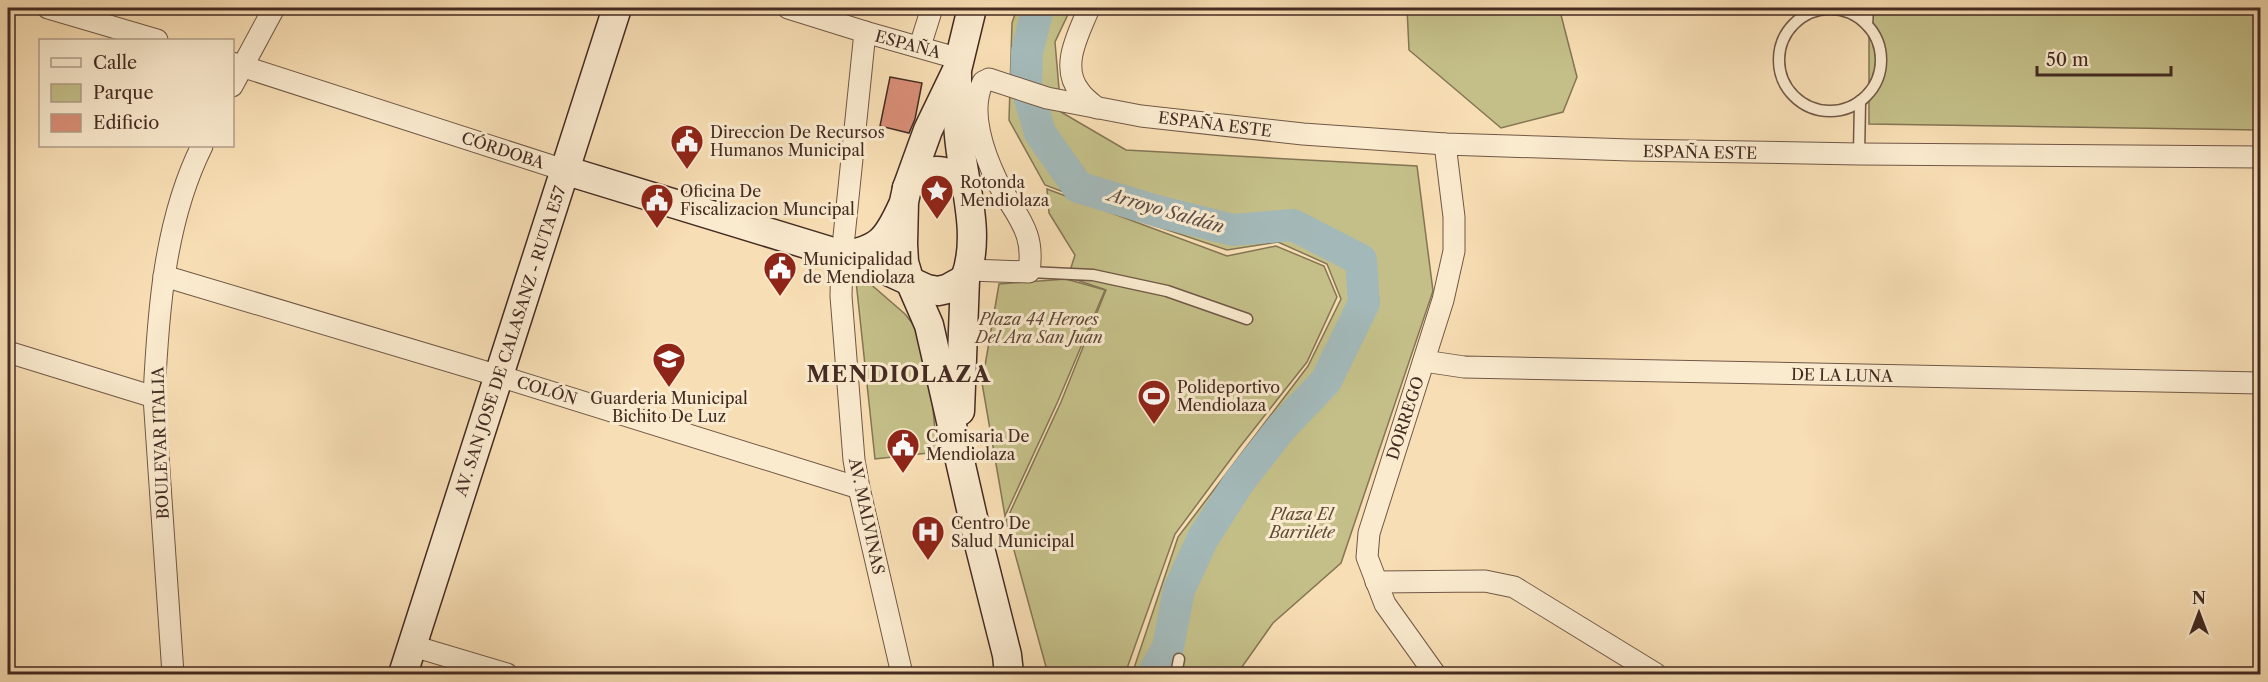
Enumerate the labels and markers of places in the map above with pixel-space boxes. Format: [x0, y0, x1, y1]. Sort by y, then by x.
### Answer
place label: Direccion De Recursos Humanos Municipal [710, 122, 885, 160]
public building icon: Direccion De Recursos Humanos Municipal [669, 123, 705, 170]
place label: Rotonda Mendiolaza [960, 172, 1050, 210]
place icon: Rotonda Mendiolaza [919, 173, 955, 220]
place label: Oficina De Fiscalizacion Muncipal [680, 181, 855, 219]
public building icon: Oficina De Fiscalizacion Muncipal [639, 182, 675, 229]
place label: Municipalidad de Mendiolaza [803, 249, 916, 287]
public building icon: Municipalidad de Mendiolaza [762, 250, 798, 297]
school or university icon: Guarderia Municipal Bichito De Luz [651, 341, 687, 388]
place label: Polideportivo Mendiolaza [1177, 377, 1280, 415]
sports icon: Polideportivo Mendiolaza [1136, 378, 1172, 425]
place label: Guarderia Municipal Bichito De Luz [590, 388, 748, 426]
place label: Comisaria De Mendiolaza [926, 426, 1029, 464]
public building icon: Comisaria De Mendiolaza [885, 427, 921, 474]
place label: Centro De Salud Municipal [951, 513, 1075, 551]
hospital icon: Centro De Salud Municipal [910, 514, 946, 561]

